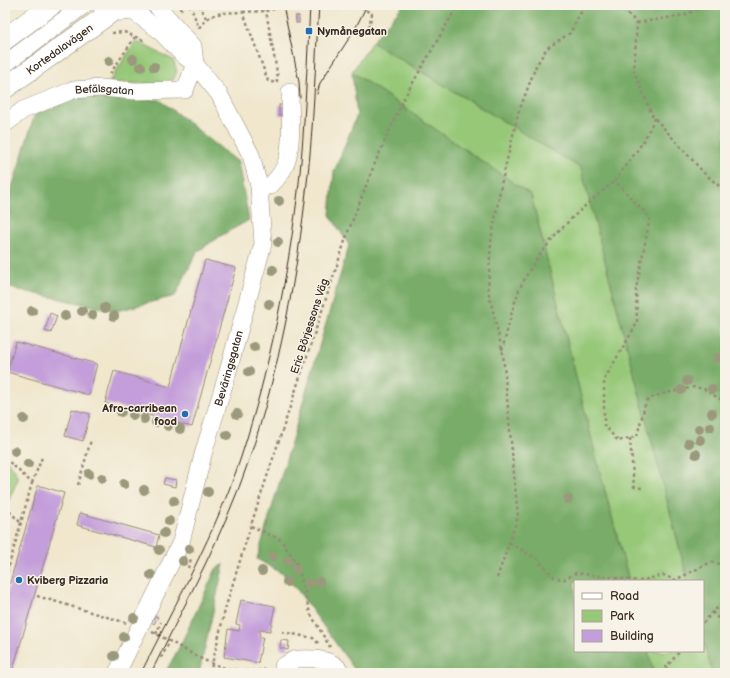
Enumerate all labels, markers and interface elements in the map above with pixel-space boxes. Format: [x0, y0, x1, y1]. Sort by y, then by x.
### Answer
street label: Kortedalavägen [24, 21, 96, 78]
place label: Nymånegatan [317, 25, 387, 38]
marker: Nymånegatan [304, 26, 314, 36]
street label: Befälsgatan [74, 82, 134, 98]
street label: Eric Börjessons Väg [288, 277, 331, 375]
street label: Beväringsgatan [212, 329, 246, 408]
place label: Afro-carribean food [101, 402, 177, 428]
marker: Afro-carribean food [180, 409, 190, 419]
place label: Kviberg Pizzaria [27, 574, 108, 587]
marker: Kviberg Pizzaria [14, 575, 24, 585]
legend [574, 580, 704, 652]
text: Road [610, 589, 639, 604]
text: Park [610, 609, 634, 624]
text: Building [610, 629, 654, 644]

